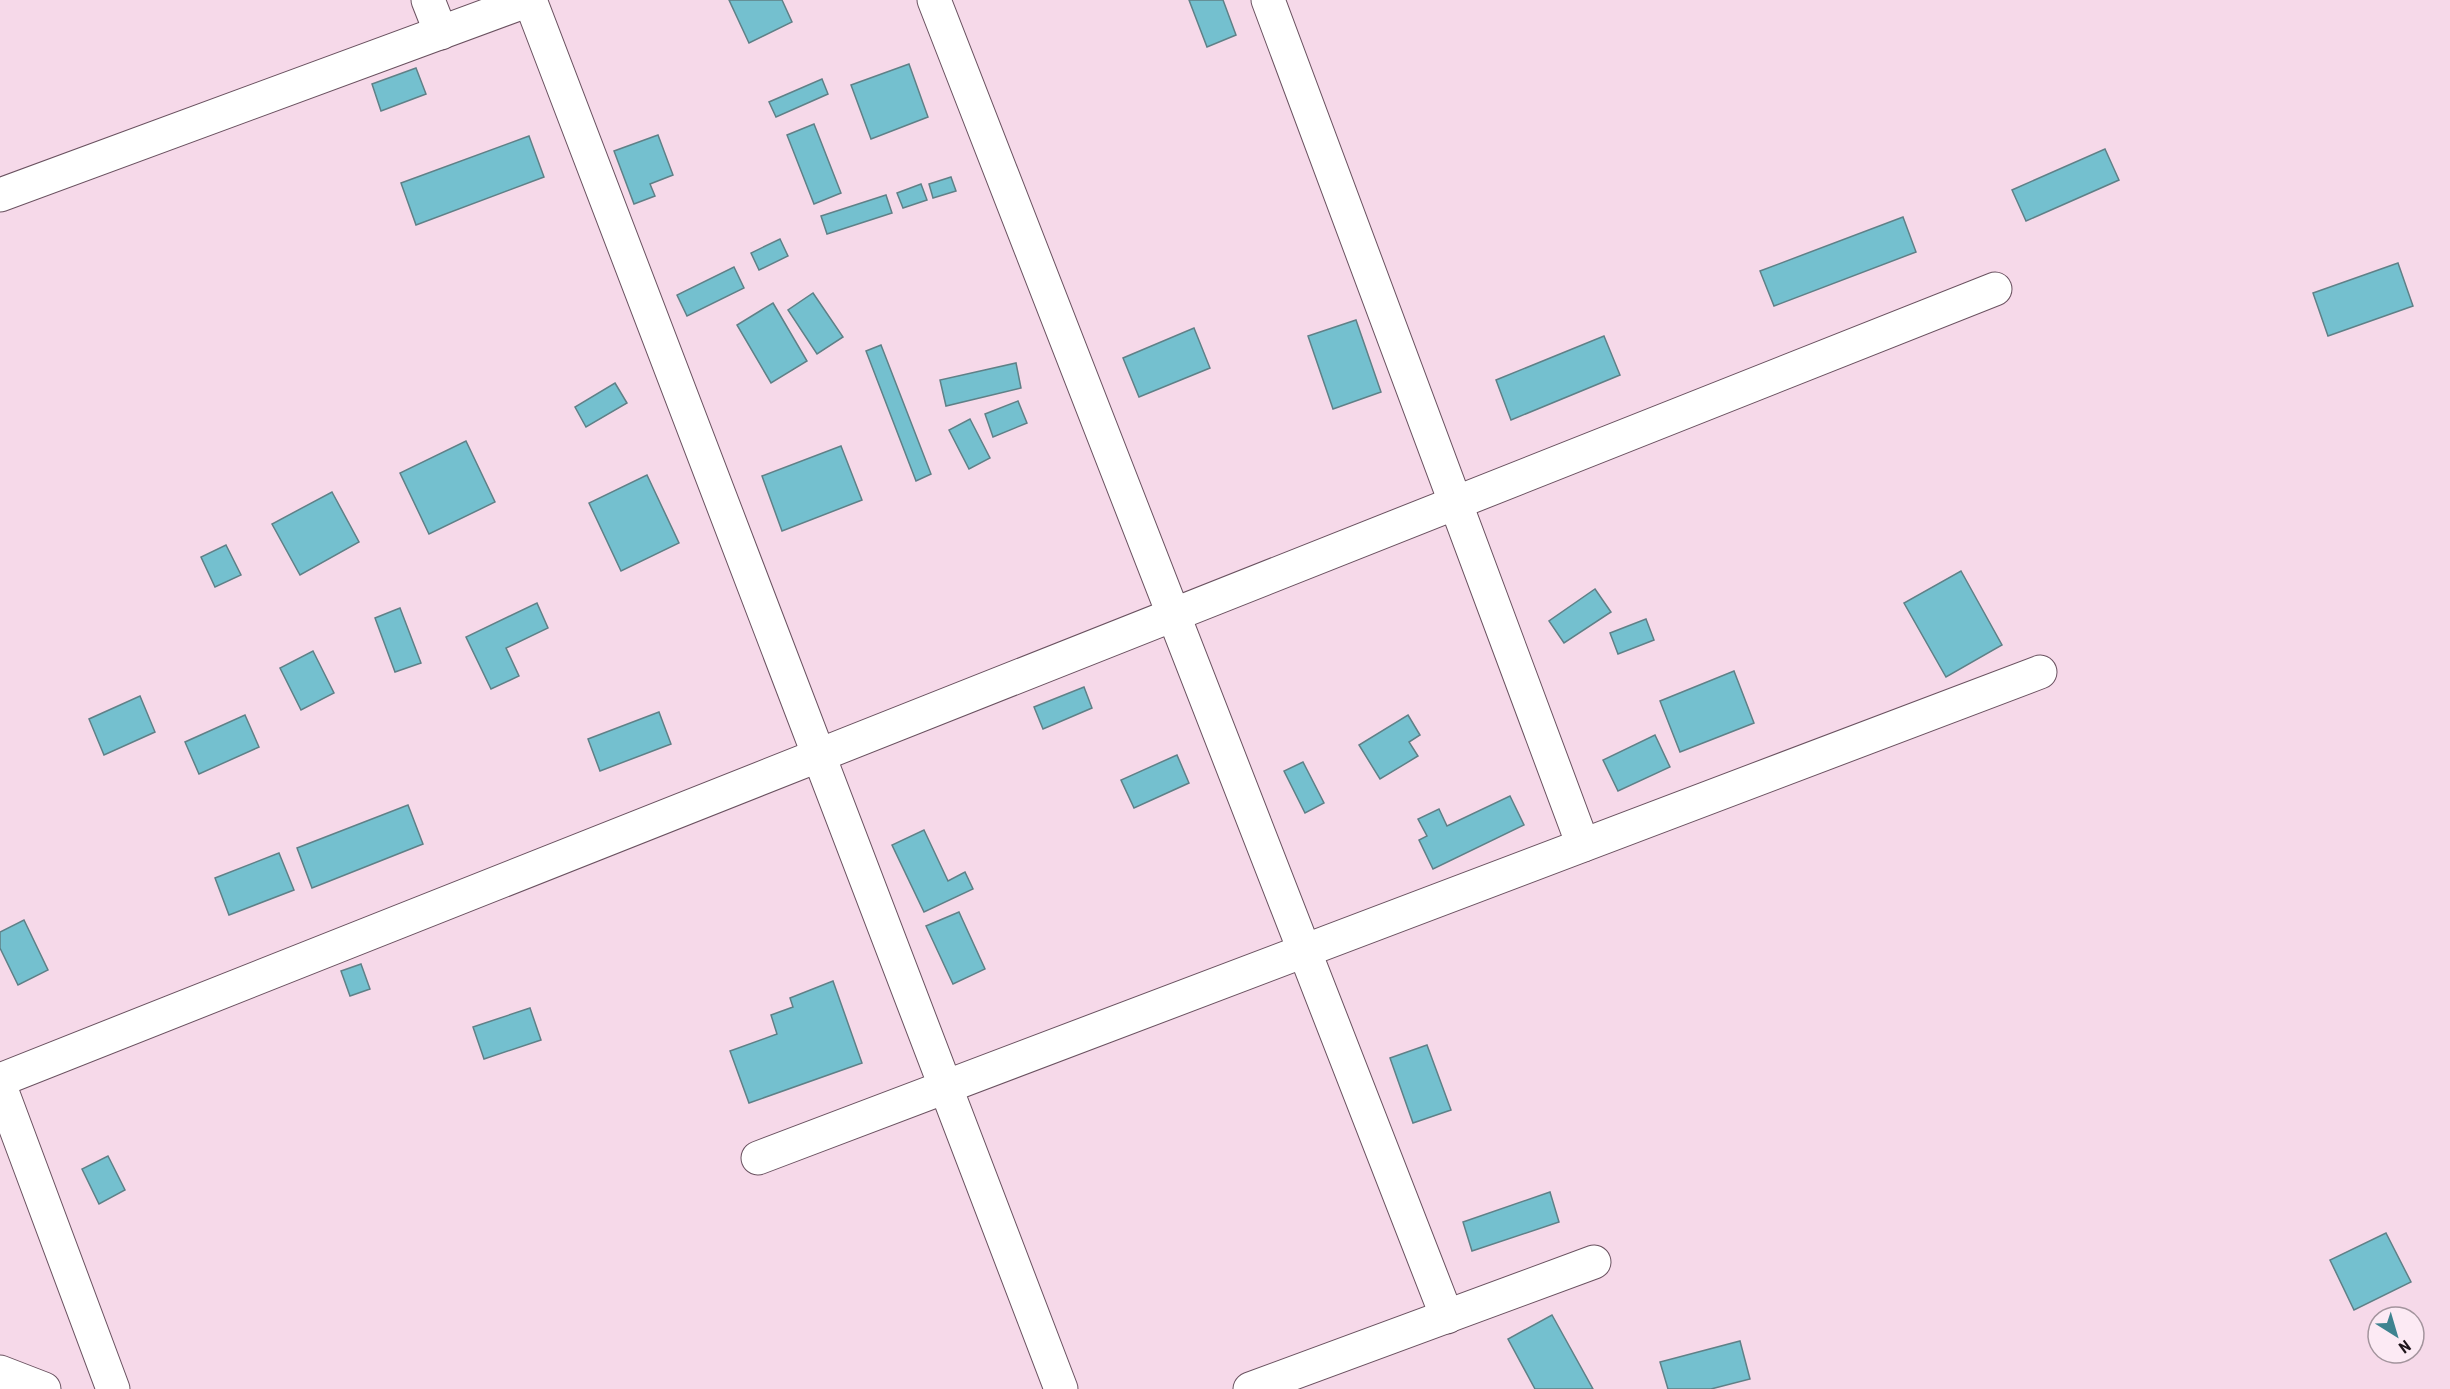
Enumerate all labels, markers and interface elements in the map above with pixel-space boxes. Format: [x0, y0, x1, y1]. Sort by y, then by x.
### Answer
north arrow [2366, 1305, 2426, 1365]
text: N [2395, 1336, 2414, 1357]

